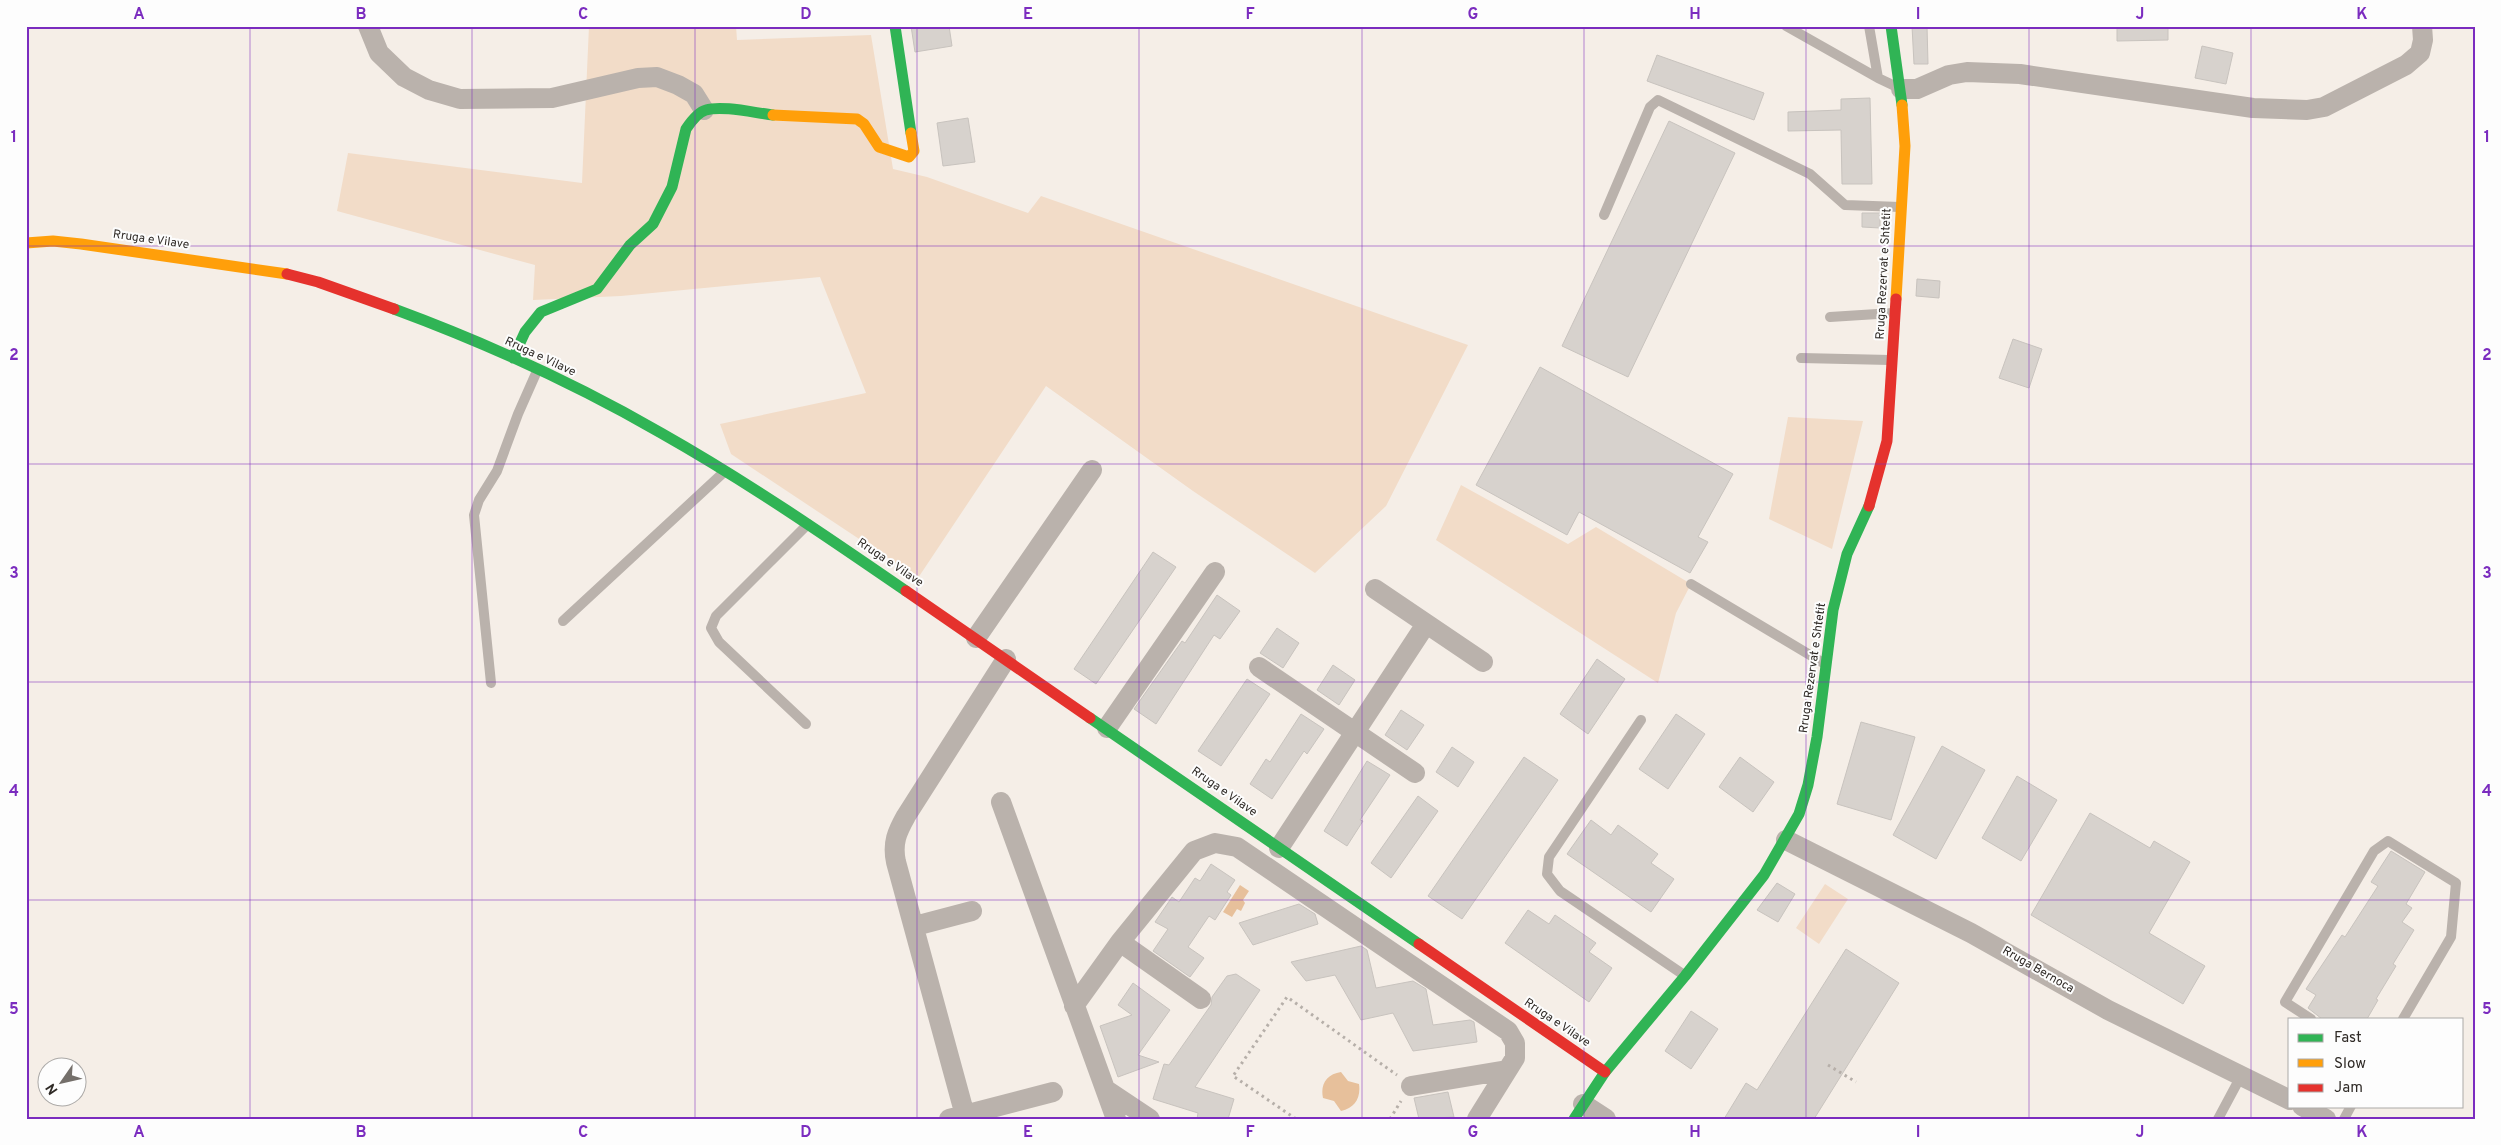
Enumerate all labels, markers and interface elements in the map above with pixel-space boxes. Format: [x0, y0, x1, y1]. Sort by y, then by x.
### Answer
text: A [133, 5, 145, 25]
text: B [355, 5, 367, 25]
text: C [578, 5, 588, 25]
text: D [800, 5, 812, 25]
text: E [1023, 5, 1033, 25]
text: F [1245, 5, 1255, 25]
text: G [1468, 5, 1478, 25]
text: H [1689, 5, 1701, 25]
text: I [1916, 5, 1920, 25]
text: J [2136, 5, 2144, 25]
text: K [2356, 5, 2368, 25]
text: 1 [11, 128, 17, 148]
text: 1 [2484, 128, 2490, 148]
street label: Rruga Rezervat e Shtetit [1873, 208, 1895, 340]
street label: Rruga e Vilave [112, 227, 190, 253]
street label: Rruga e Vilave [502, 334, 578, 380]
text: 2 [9, 346, 19, 366]
text: 2 [2482, 346, 2492, 366]
street label: Rruga e Vilave [854, 535, 926, 591]
text: 3 [9, 564, 19, 584]
text: 3 [2482, 564, 2492, 584]
street label: Rruga Rezervat e Shtetit [1796, 602, 1830, 734]
street label: Rruga e Vilave [1188, 763, 1260, 821]
text: 4 [9, 782, 19, 802]
text: 4 [2482, 782, 2492, 802]
street label: Rruga Bernoca [1999, 943, 2077, 997]
street label: Rruga e Vilave [1521, 995, 1593, 1051]
text: 5 [9, 1000, 19, 1020]
text: 5 [2482, 1000, 2492, 1020]
legend [2288, 1018, 2464, 1108]
text: Fast [2334, 1029, 2362, 1048]
text: Slow [2334, 1055, 2366, 1074]
north arrow [38, 1058, 88, 1108]
text: Jam [2334, 1079, 2363, 1098]
text: N [43, 1080, 62, 1097]
text: A [133, 1123, 145, 1143]
text: B [355, 1123, 367, 1143]
text: C [578, 1123, 588, 1143]
text: D [800, 1123, 812, 1143]
text: E [1023, 1123, 1033, 1143]
text: F [1245, 1123, 1255, 1143]
text: G [1468, 1123, 1478, 1143]
text: H [1689, 1123, 1701, 1143]
text: I [1916, 1123, 1920, 1143]
text: J [2136, 1123, 2144, 1143]
text: K [2356, 1123, 2368, 1143]

